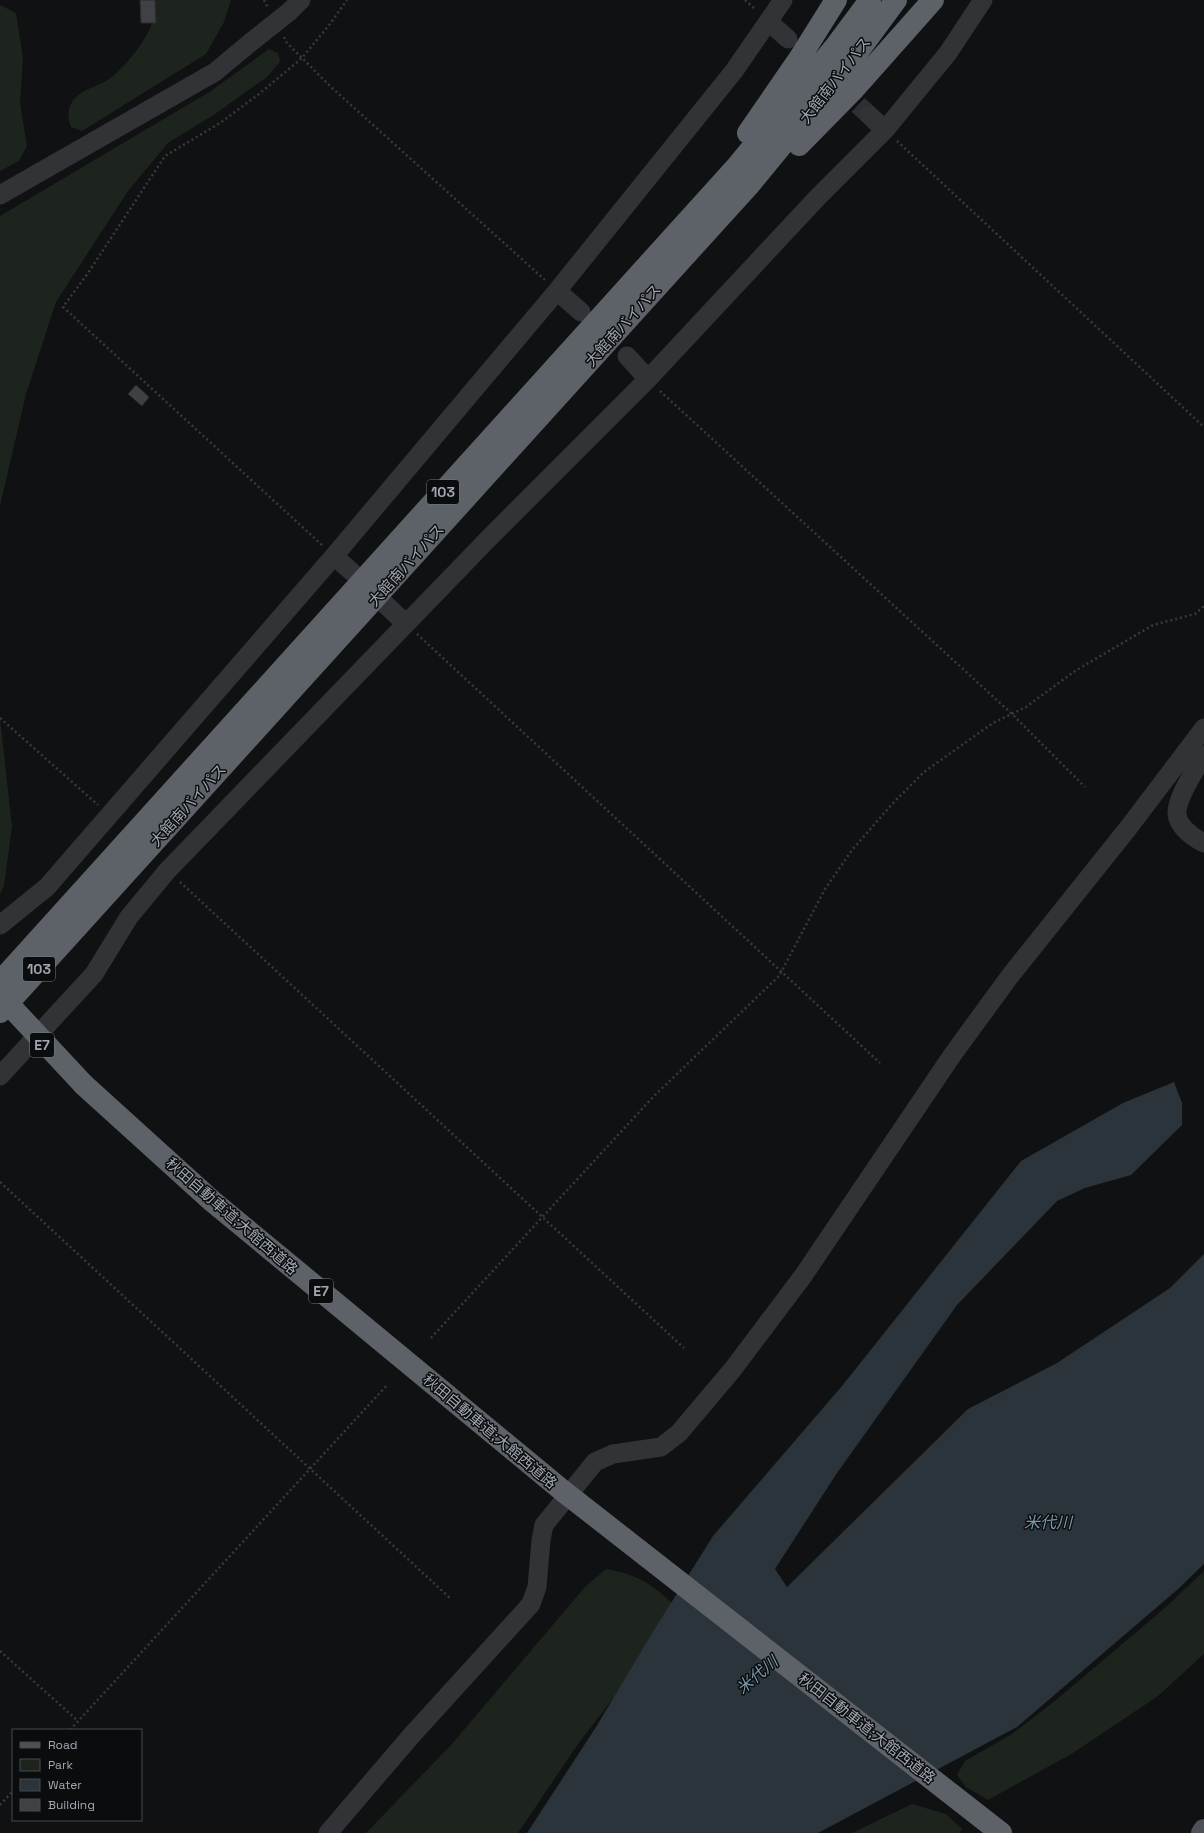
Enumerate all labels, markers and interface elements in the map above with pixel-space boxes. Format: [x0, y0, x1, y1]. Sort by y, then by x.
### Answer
street label: 大館南バイパス [795, 33, 875, 127]
street label: 大館南バイパス [581, 280, 665, 370]
road number: 103 [427, 480, 459, 504]
street label: 大館南バイパス [364, 520, 448, 610]
street label: 大館南バイパス [146, 760, 230, 850]
road number: 103 [23, 957, 55, 981]
road number: E7 [30, 1033, 54, 1057]
street label: 秋田自動車道;大館西道路 [162, 1153, 302, 1279]
road number: E7 [309, 1279, 333, 1303]
street label: 秋田自動車道;大館西道路 [419, 1369, 561, 1493]
water label: 米代川 [1024, 1512, 1074, 1533]
water label: 米代川 [732, 1650, 784, 1698]
street label: 秋田自動車道;大館西道路 [795, 1669, 939, 1787]
legend [12, 1729, 142, 1821]
text: Road [48, 1737, 77, 1753]
text: Park [48, 1757, 73, 1773]
text: Water [48, 1777, 82, 1793]
text: Building [48, 1797, 95, 1813]

